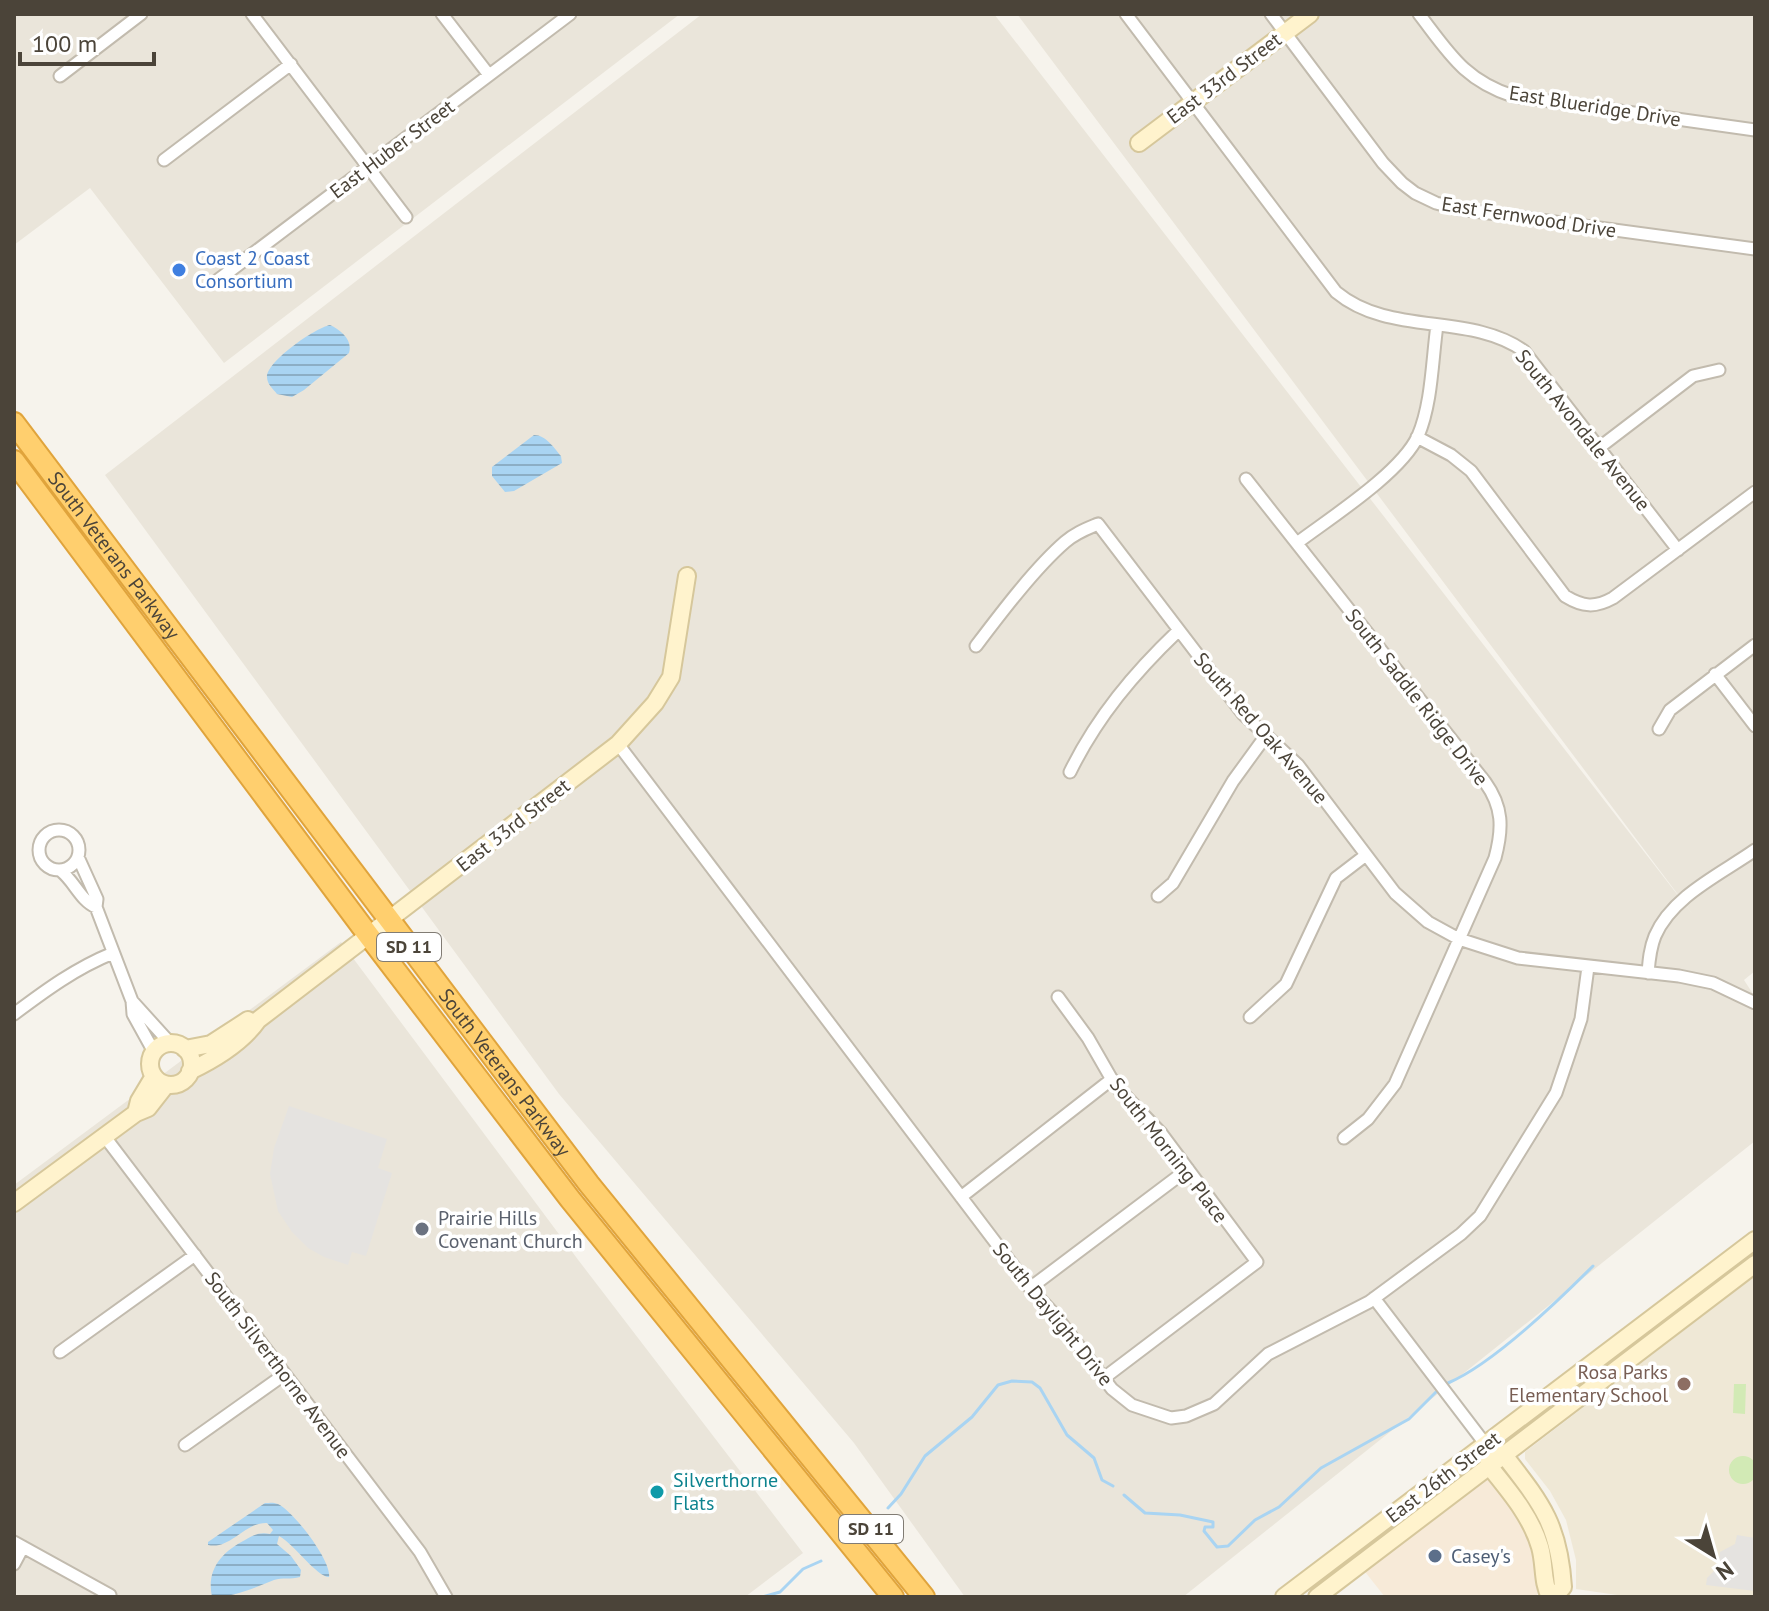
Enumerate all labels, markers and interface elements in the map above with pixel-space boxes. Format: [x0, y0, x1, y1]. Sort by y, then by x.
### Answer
scale bar [20, 16, 154, 66]
street label: East 33rd Street [1161, 26, 1287, 130]
text: 100 m [32, 28, 97, 59]
street label: East Blueridge Drive [1507, 80, 1683, 132]
street label: East Huber Street [324, 93, 460, 204]
street label: East Fernwood Drive [1440, 190, 1618, 244]
place label: Coast 2 Coast Consortium [195, 245, 310, 294]
marker: Coast 2 Coast Consortium [170, 261, 188, 279]
street label: South Avondale Avenue [1510, 344, 1656, 516]
street label: South Veterans Parkway [42, 466, 186, 645]
street label: South Saddle Ridge Drive [1340, 603, 1494, 791]
street label: South Red Oak Avenue [1188, 647, 1334, 809]
street label: East 33rd Street [451, 772, 575, 877]
road number: SD 11 [377, 933, 441, 961]
street label: South Veterans Parkway [433, 983, 577, 1162]
street label: South Morning Place [1104, 1072, 1234, 1228]
place label: Prairie Hills Covenant Church [438, 1205, 583, 1254]
marker: Prairie Hills Covenant Church [413, 1220, 431, 1238]
street label: South Daylight Drive [987, 1237, 1119, 1391]
street label: South Silverthorne Avenue [199, 1266, 357, 1464]
place label: Rosa Parks Elementary School [1509, 1359, 1668, 1408]
marker: Rosa Parks Elementary School [1675, 1375, 1693, 1393]
street label: East 26th Street [1380, 1425, 1506, 1529]
place label: Silverthorne Flats [673, 1467, 778, 1516]
marker: Silverthorne Flats [648, 1483, 666, 1501]
road number: SD 11 [839, 1515, 903, 1543]
north arrow [1673, 1515, 1753, 1595]
place label: Casey's [1451, 1543, 1511, 1569]
marker: Casey's [1426, 1547, 1444, 1565]
text: N [1711, 1555, 1739, 1587]

